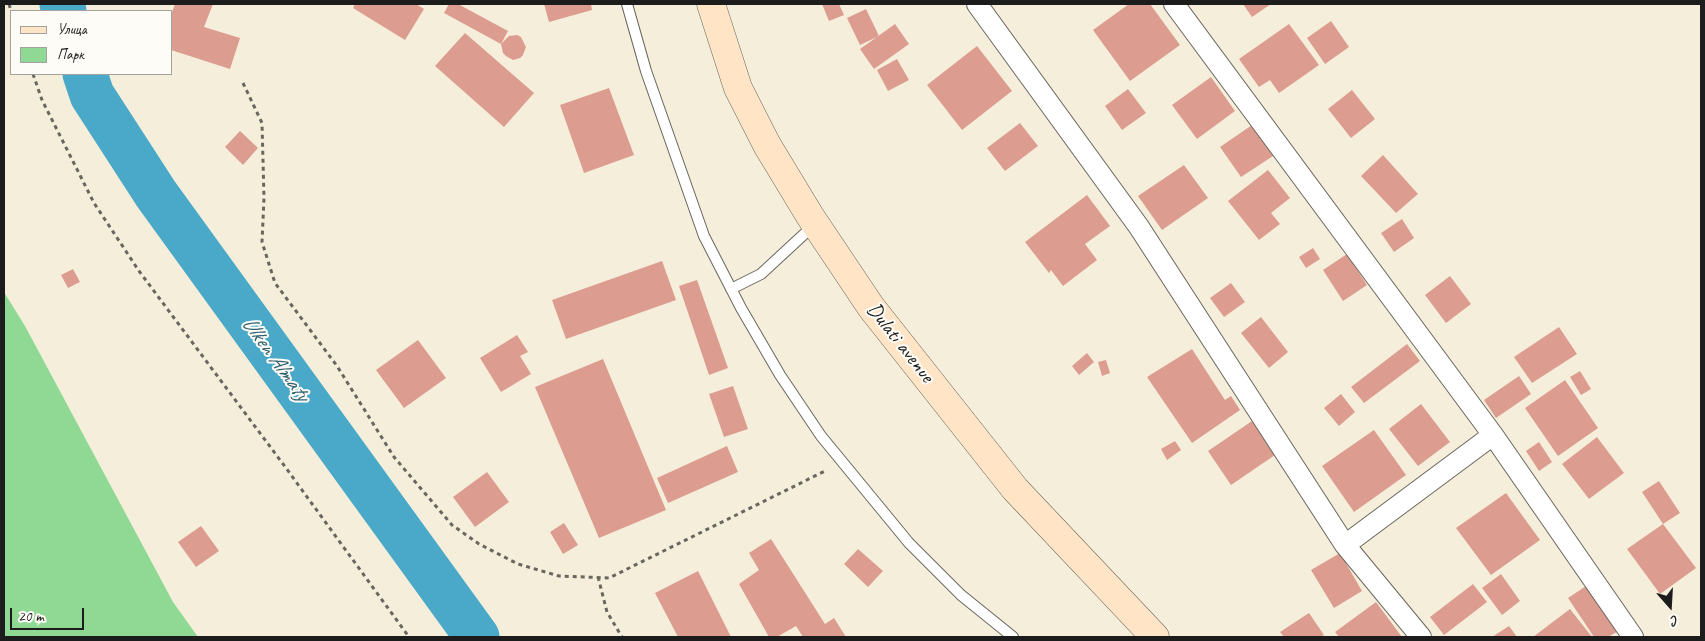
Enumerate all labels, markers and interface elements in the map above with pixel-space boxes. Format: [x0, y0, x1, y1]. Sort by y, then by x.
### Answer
legend [10, 10, 172, 75]
text: Улица [57, 20, 87, 39]
text: Парк [57, 45, 84, 64]
street label: Dulati avenue [861, 298, 939, 388]
water label: Ulken Almaty [236, 312, 314, 406]
north arrow [1645, 581, 1695, 631]
scale bar [12, 598, 86, 630]
text: 20 m [18, 607, 44, 626]
text: С [1669, 611, 1681, 630]

